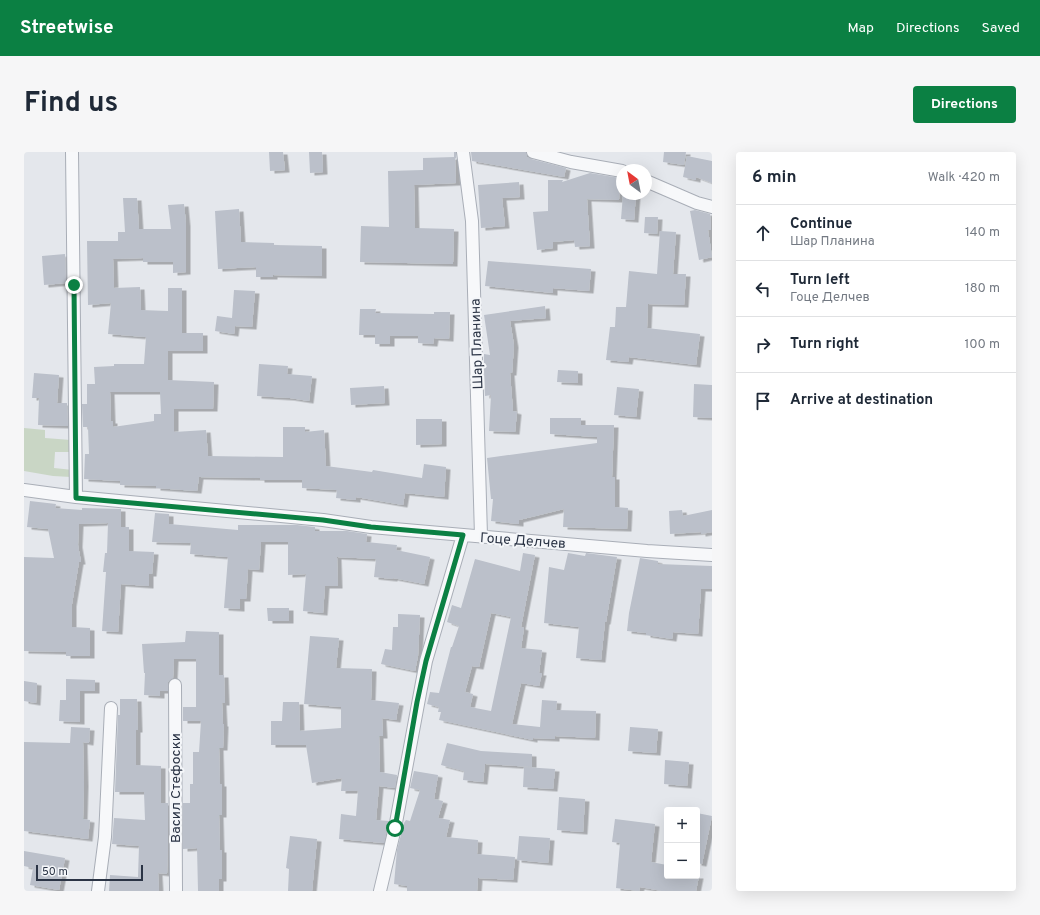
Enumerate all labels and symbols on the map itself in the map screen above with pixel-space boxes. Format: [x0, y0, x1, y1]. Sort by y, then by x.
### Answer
north arrow [616, 164, 652, 200]
route end [65, 276, 83, 294]
street label: Шар Планина [467, 298, 488, 390]
street label: Гоце Делчев [479, 530, 566, 553]
street label: Васил Стефоски [168, 733, 185, 843]
route start [386, 819, 404, 837]
scale bar [36, 863, 143, 882]

